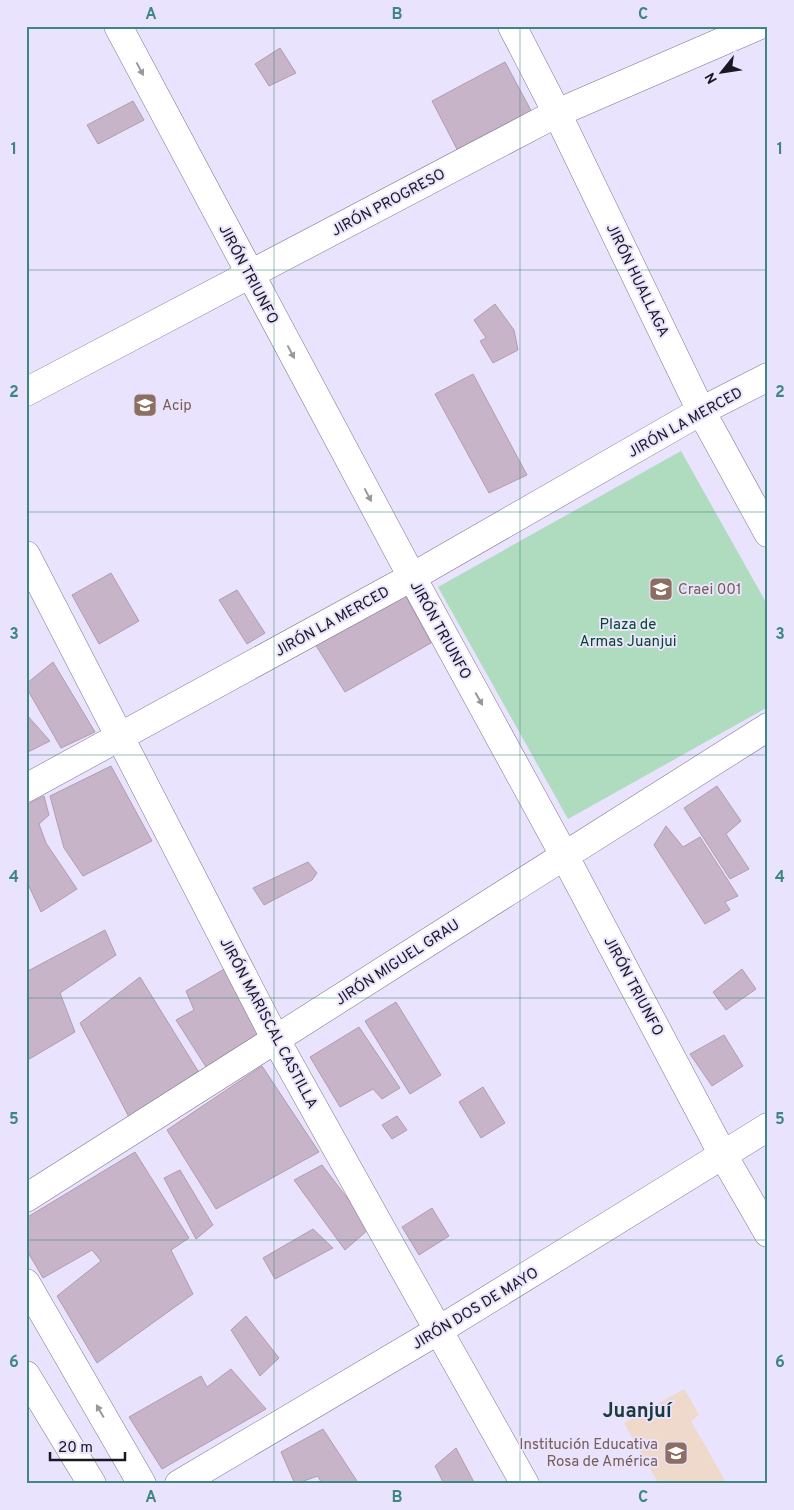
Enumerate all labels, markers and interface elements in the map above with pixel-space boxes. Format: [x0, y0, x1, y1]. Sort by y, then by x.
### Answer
text: A [145, 5, 157, 25]
text: B [391, 5, 403, 25]
text: C [638, 5, 648, 25]
north arrow [696, 48, 746, 98]
one-way arrow [136, 63, 145, 76]
text: N [702, 69, 722, 86]
text: 1 [11, 140, 17, 160]
text: 1 [777, 140, 783, 160]
street label: JIRÓN PROGRESO [327, 163, 449, 241]
street label: JIRÓN HUALLAGA [601, 220, 674, 341]
street label: JIRÓN TRIUNFO [214, 221, 284, 328]
one-way arrow [287, 344, 295, 359]
street label: JIRÓN LA MERCED [624, 382, 746, 463]
text: 2 [9, 383, 19, 403]
text: 2 [775, 383, 785, 403]
school or university icon: Acip [132, 392, 158, 418]
place label: Acip [162, 397, 192, 416]
one-way arrow [364, 488, 372, 502]
school or university icon: Craei 001 [648, 576, 674, 602]
street label: JIRÓN TRIUNFO [405, 577, 476, 683]
street label: JIRÓN LA MERCED [271, 581, 393, 662]
place label: Craei 001 [678, 581, 742, 600]
park label: Plaza de Armas Juanjui [580, 616, 676, 652]
text: 3 [9, 625, 19, 645]
text: 3 [775, 625, 785, 645]
one-way arrow [475, 692, 483, 706]
text: 4 [9, 868, 19, 888]
text: 4 [775, 868, 785, 888]
street label: JIRÓN MIGUEL GRAU [331, 914, 464, 1011]
street label: JIRÓN TRIUNFO [599, 933, 669, 1040]
street label: JIRÓN MARISCAL CASTILLA [214, 934, 323, 1113]
text: 5 [9, 1110, 19, 1130]
text: 5 [775, 1110, 785, 1130]
street label: JIRÓN DOS DE MAYO [408, 1262, 543, 1355]
text: 6 [9, 1353, 19, 1373]
text: 6 [775, 1353, 785, 1373]
district label: Juanjuí [602, 1399, 673, 1425]
one-way arrow [96, 1405, 105, 1418]
scale bar [50, 1430, 125, 1462]
place label: Institución Educativa Rosa de América [519, 1436, 658, 1472]
text: 20 m [58, 1439, 93, 1458]
school or university icon: Institución Educativa Rosa de América [663, 1440, 689, 1466]
text: A [145, 1488, 157, 1508]
text: B [391, 1488, 403, 1508]
text: C [638, 1488, 648, 1508]

